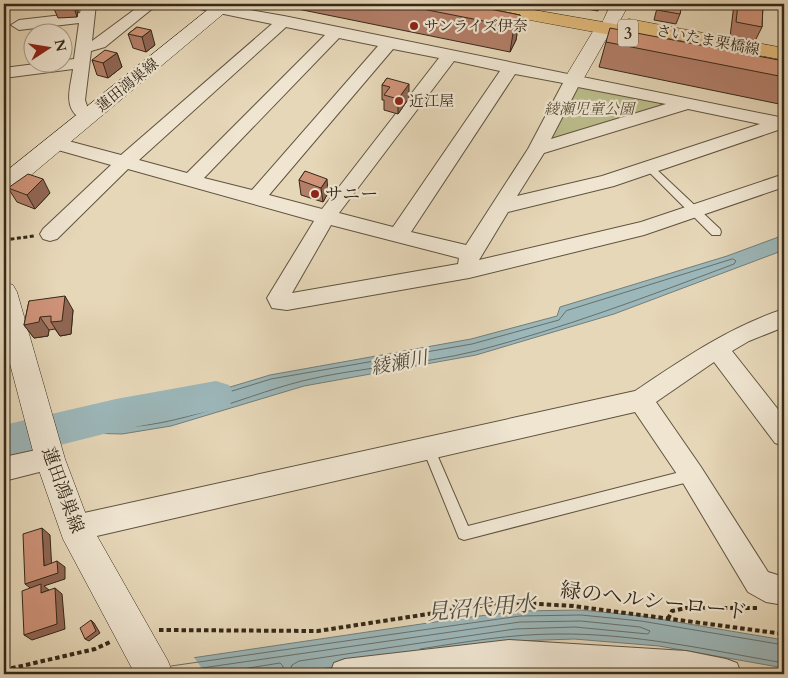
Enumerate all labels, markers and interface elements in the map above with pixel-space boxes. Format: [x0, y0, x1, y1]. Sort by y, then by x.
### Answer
place label: サンライズ伊奈 [424, 16, 528, 36]
road number: 3 [618, 19, 638, 46]
marker: サンライズ伊奈 [408, 20, 420, 32]
street label: さいたま栗橋線 [655, 20, 761, 60]
north arrow [22, 22, 72, 72]
text: N [50, 37, 71, 53]
street label: 蓮田鴻巣線 [92, 54, 162, 116]
place label: 近江屋 [409, 91, 454, 111]
marker: 近江屋 [393, 95, 405, 107]
park label: 綾瀬児童公園 [544, 99, 637, 119]
place label: サニー [325, 182, 378, 207]
marker: サニー [309, 188, 321, 200]
water label: 綾瀬川 [369, 344, 432, 381]
street label: 蓮田鴻巣線 [35, 444, 90, 537]
street label: 緑のヘルシーロード [559, 576, 749, 627]
water label: 見沼代用水 [425, 588, 539, 628]

